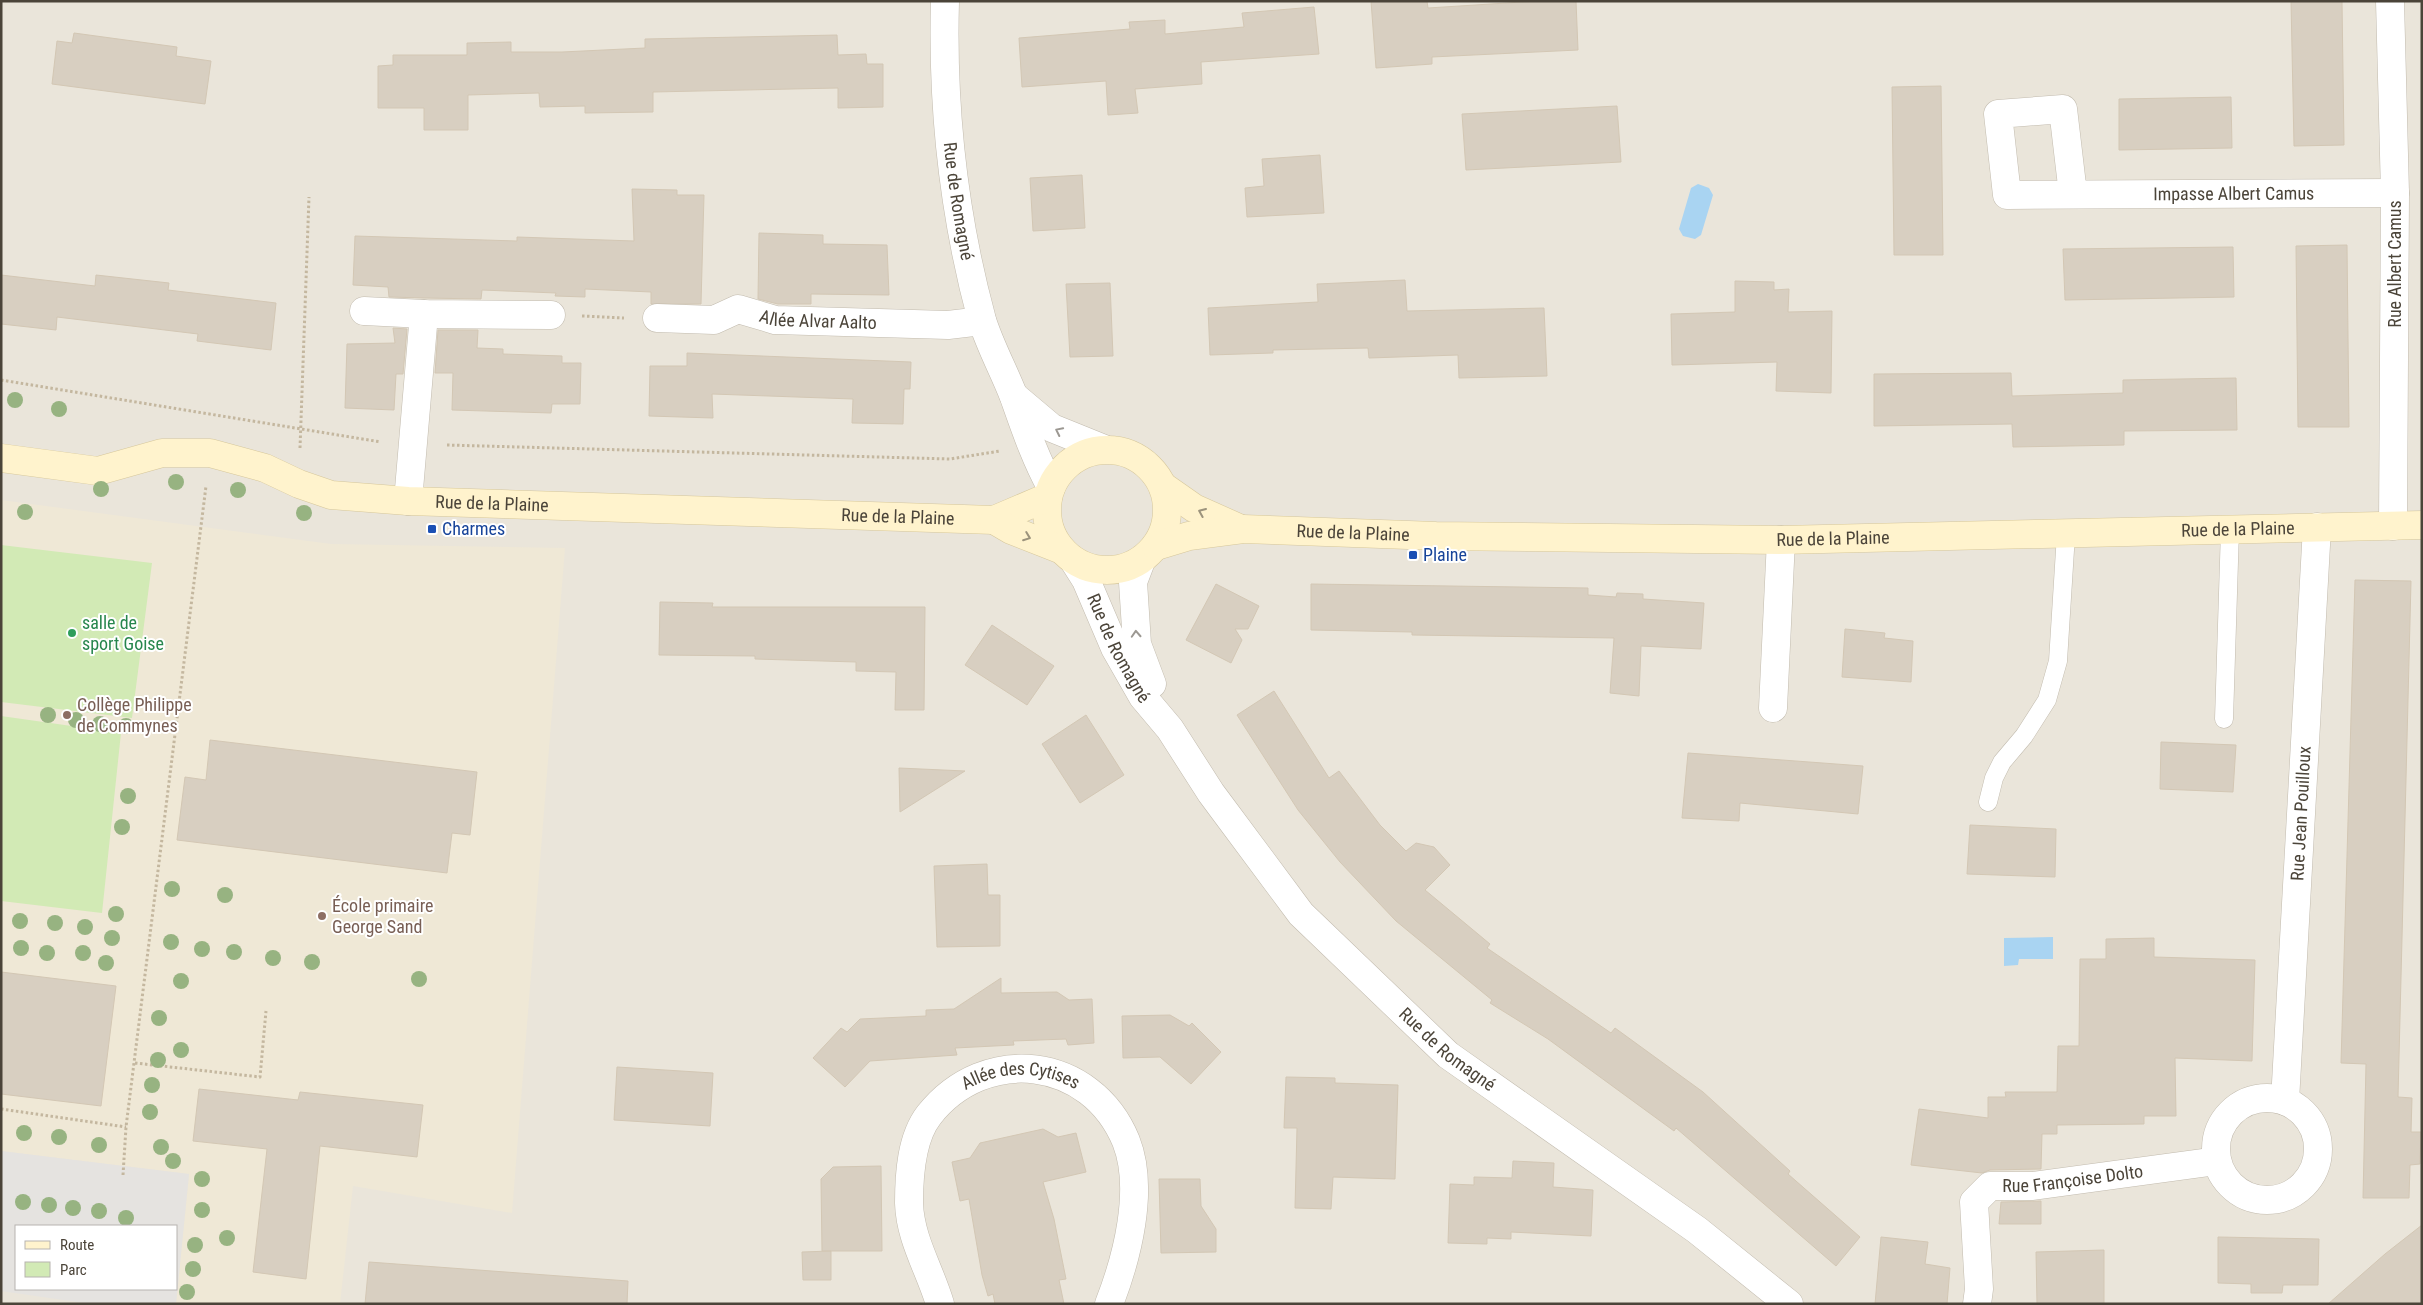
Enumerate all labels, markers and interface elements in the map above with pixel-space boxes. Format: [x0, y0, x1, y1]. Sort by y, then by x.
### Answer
street label: Rue de Romagné [940, 141, 978, 262]
street label: Impasse Albert Camus [2153, 182, 2314, 204]
street label: Rue Albert Camus [2384, 200, 2405, 328]
street label: Allée Alvar Aalto [757, 305, 877, 333]
one-way arrow [1055, 427, 1064, 437]
street label: Rue de la Plaine [435, 491, 549, 516]
street label: Rue de la Plaine [841, 504, 955, 529]
one-way arrow [1198, 507, 1207, 518]
street label: Rue de la Plaine [2181, 517, 2295, 541]
place label: Charmes [442, 518, 505, 539]
street label: Rue de la Plaine [1296, 520, 1410, 545]
marker: Charmes [426, 523, 438, 535]
street label: Rue de la Plaine [1776, 526, 1890, 550]
one-way arrow [1022, 531, 1030, 541]
place label: Plaine [1423, 544, 1467, 565]
marker: Plaine [1407, 549, 1419, 561]
street label: Rue de Romagné [1083, 590, 1154, 707]
place label: salle de sport Goise [82, 612, 164, 654]
marker: salle de sport Goise [66, 627, 78, 639]
one-way arrow [1131, 630, 1142, 638]
place label: Collège Philippe de Commynes [77, 694, 192, 736]
marker: Collège Philippe de Commynes [61, 709, 73, 721]
street label: Rue Jean Pouilloux [2286, 745, 2315, 881]
place label: École primaire George Sand [332, 895, 433, 937]
marker: École primaire George Sand [316, 910, 328, 922]
street label: Rue de Romagné [1395, 1003, 1500, 1095]
text: Allée des Cytises [957, 1058, 1084, 1094]
street label: Allée des Cytises [959, 1078, 1081, 1102]
street label: Rue Françoise Dolto [2002, 1160, 2144, 1196]
legend [15, 1225, 178, 1290]
text: Route [60, 1236, 94, 1254]
text: Parc [60, 1261, 87, 1279]

